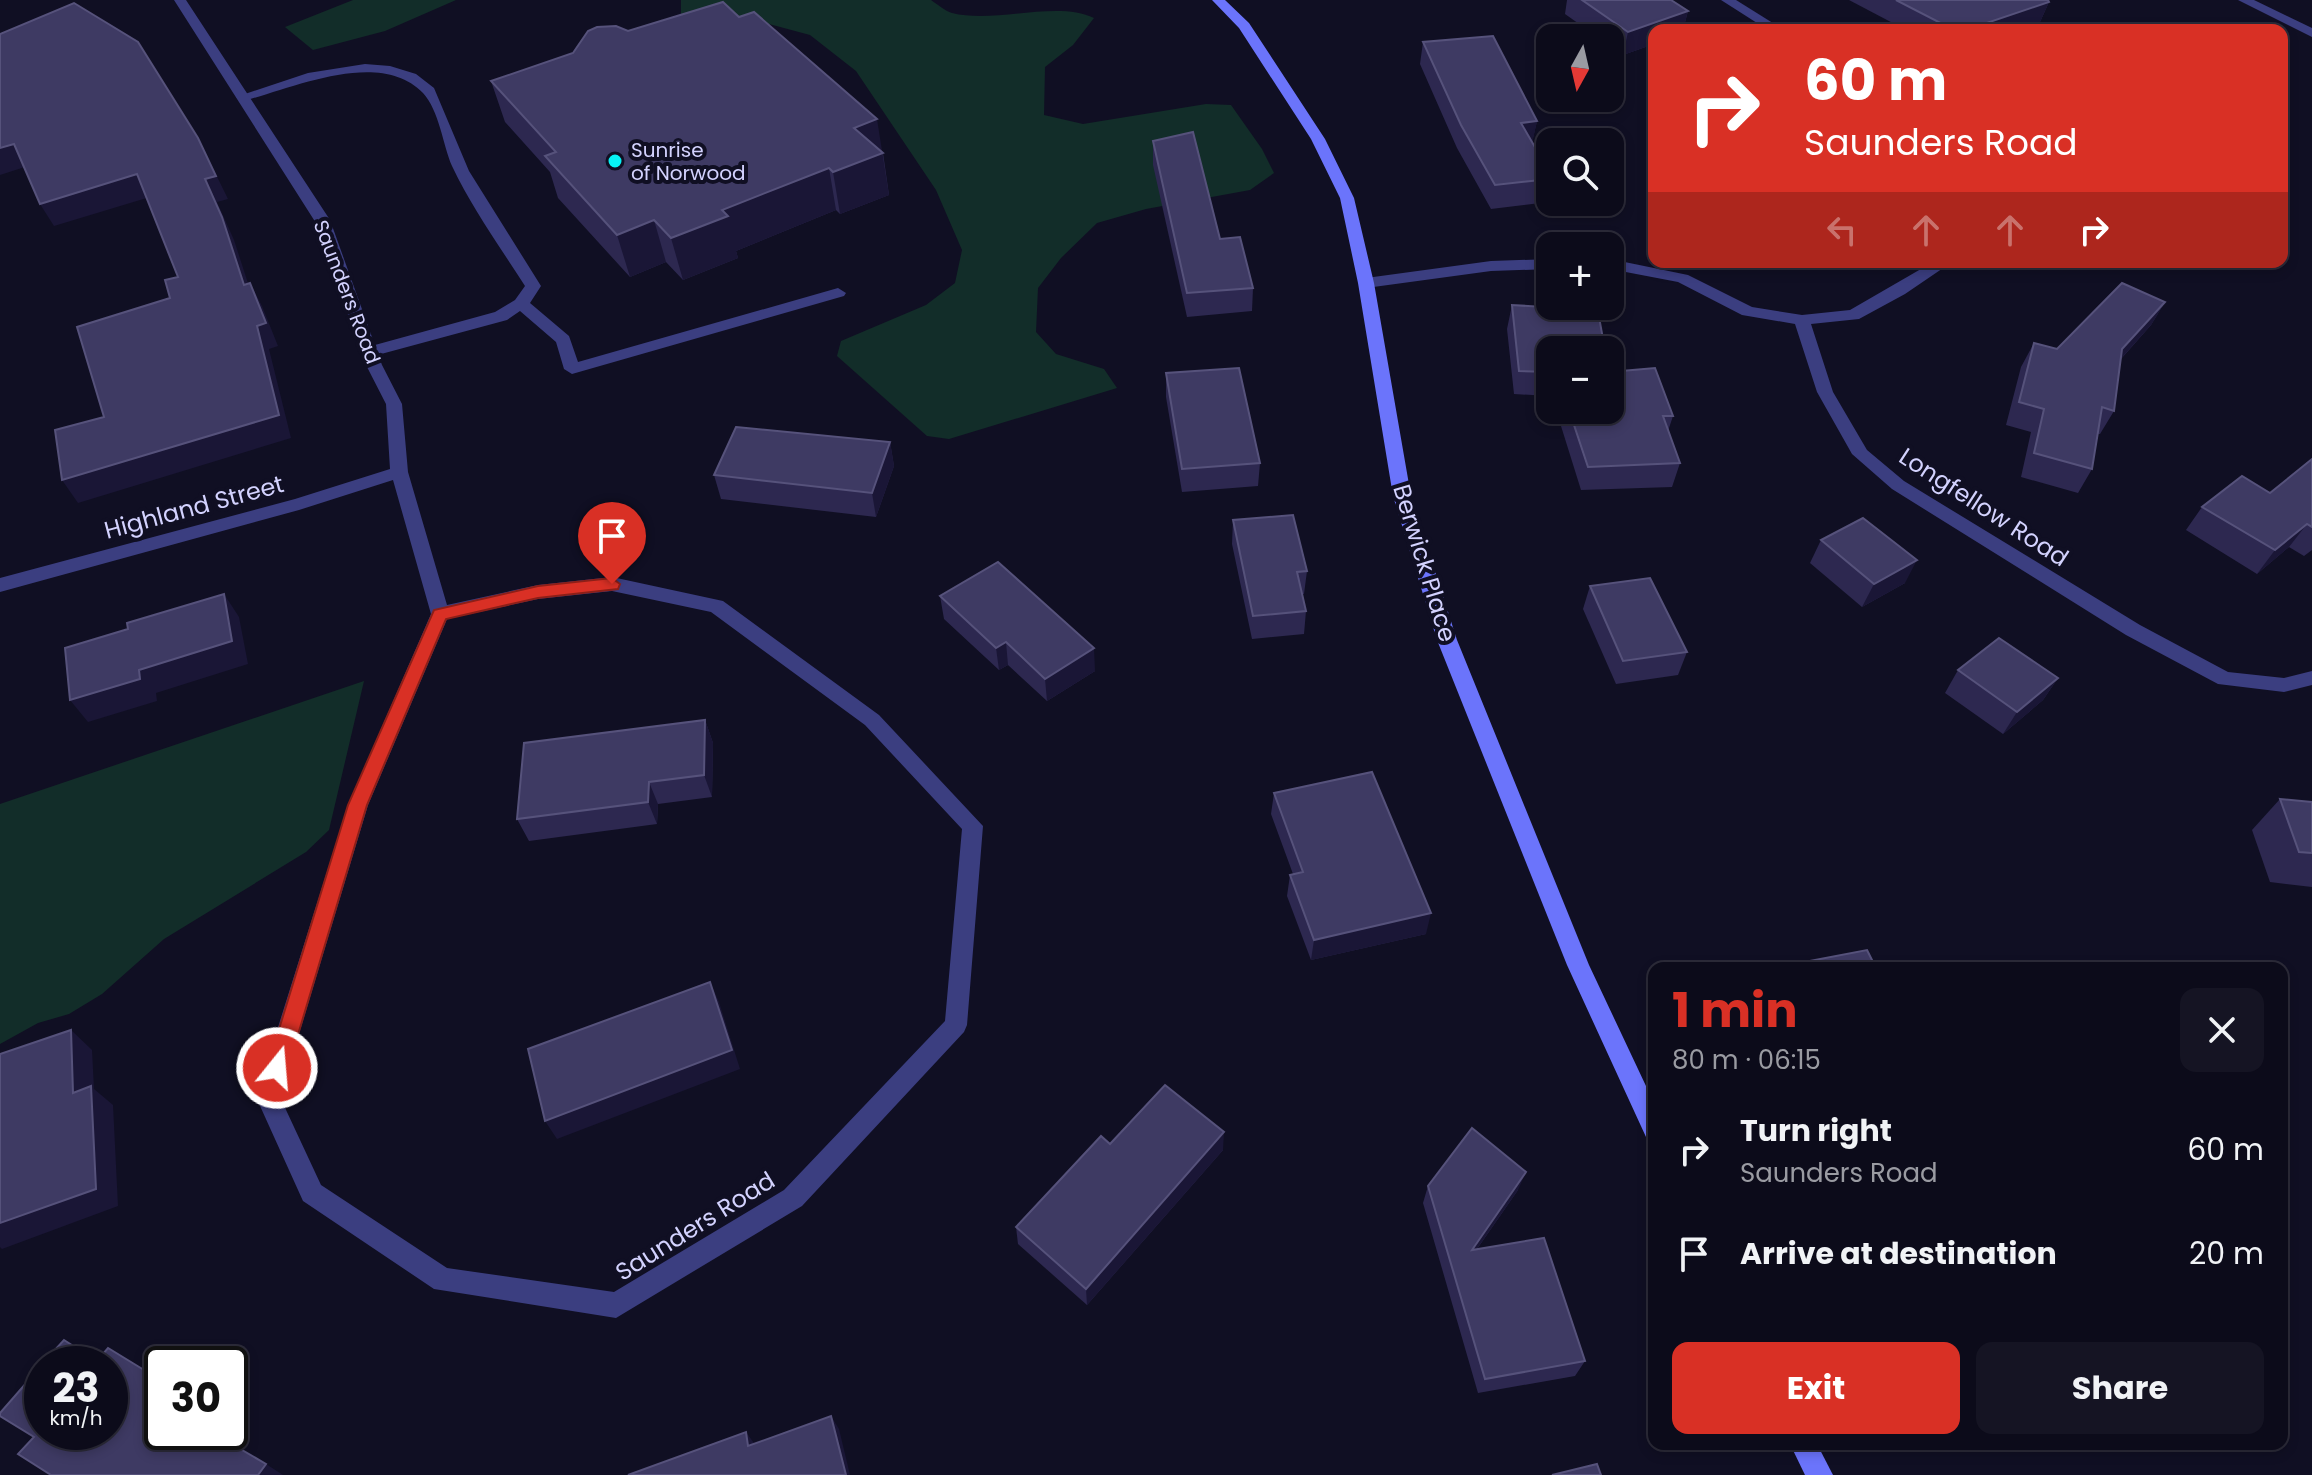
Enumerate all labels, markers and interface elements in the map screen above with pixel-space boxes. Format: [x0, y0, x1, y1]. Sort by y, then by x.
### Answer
north arrow [1536, 24, 1624, 112]
map controls [1536, 24, 1624, 424]
text: 60 m [1804, 41, 1947, 120]
icon: right [1672, 56, 1776, 160]
text: Saunders Road [1804, 117, 2078, 168]
button: search [1536, 128, 1624, 216]
place label: Sunrise of Norwood [631, 136, 746, 187]
marker: Sunrise of Norwood [606, 152, 624, 170]
icon: left [1820, 208, 1864, 252]
icon: ahead [1904, 208, 1948, 252]
icon: ahead [1988, 208, 2032, 252]
icon: right [2072, 208, 2116, 252]
street label: Saunders Road [307, 216, 387, 368]
button: + [1536, 232, 1624, 320]
button: − [1536, 336, 1624, 424]
street label: Longfellow Road [1893, 440, 2075, 574]
street label: Highland Street [101, 467, 287, 547]
street label: Berwick Place [1385, 480, 1465, 646]
pin [578, 502, 646, 584]
icon: arrive [590, 514, 634, 558]
text: 1 min [1672, 977, 1798, 1044]
button: close [2180, 988, 2264, 1072]
position arrow [235, 1026, 319, 1110]
text: 80 m · 06:15 [1672, 1042, 1821, 1078]
text: Turn right [1740, 1109, 1892, 1152]
icon: right [1672, 1128, 1716, 1172]
text: 60 m [2187, 1128, 2264, 1171]
text: Saunders Road [1740, 1155, 1938, 1191]
street label: Saunders Road [609, 1164, 781, 1288]
icon: arrive [1672, 1232, 1716, 1276]
text: Arrive at destination [1740, 1232, 2057, 1275]
text: 20 m [2189, 1232, 2264, 1275]
button: Exit [1672, 1342, 1960, 1434]
button: Share [1976, 1342, 2264, 1434]
speed limit sign: 30 [144, 1346, 248, 1450]
text: 23 [52, 1360, 100, 1416]
text: km/h [49, 1404, 103, 1432]

